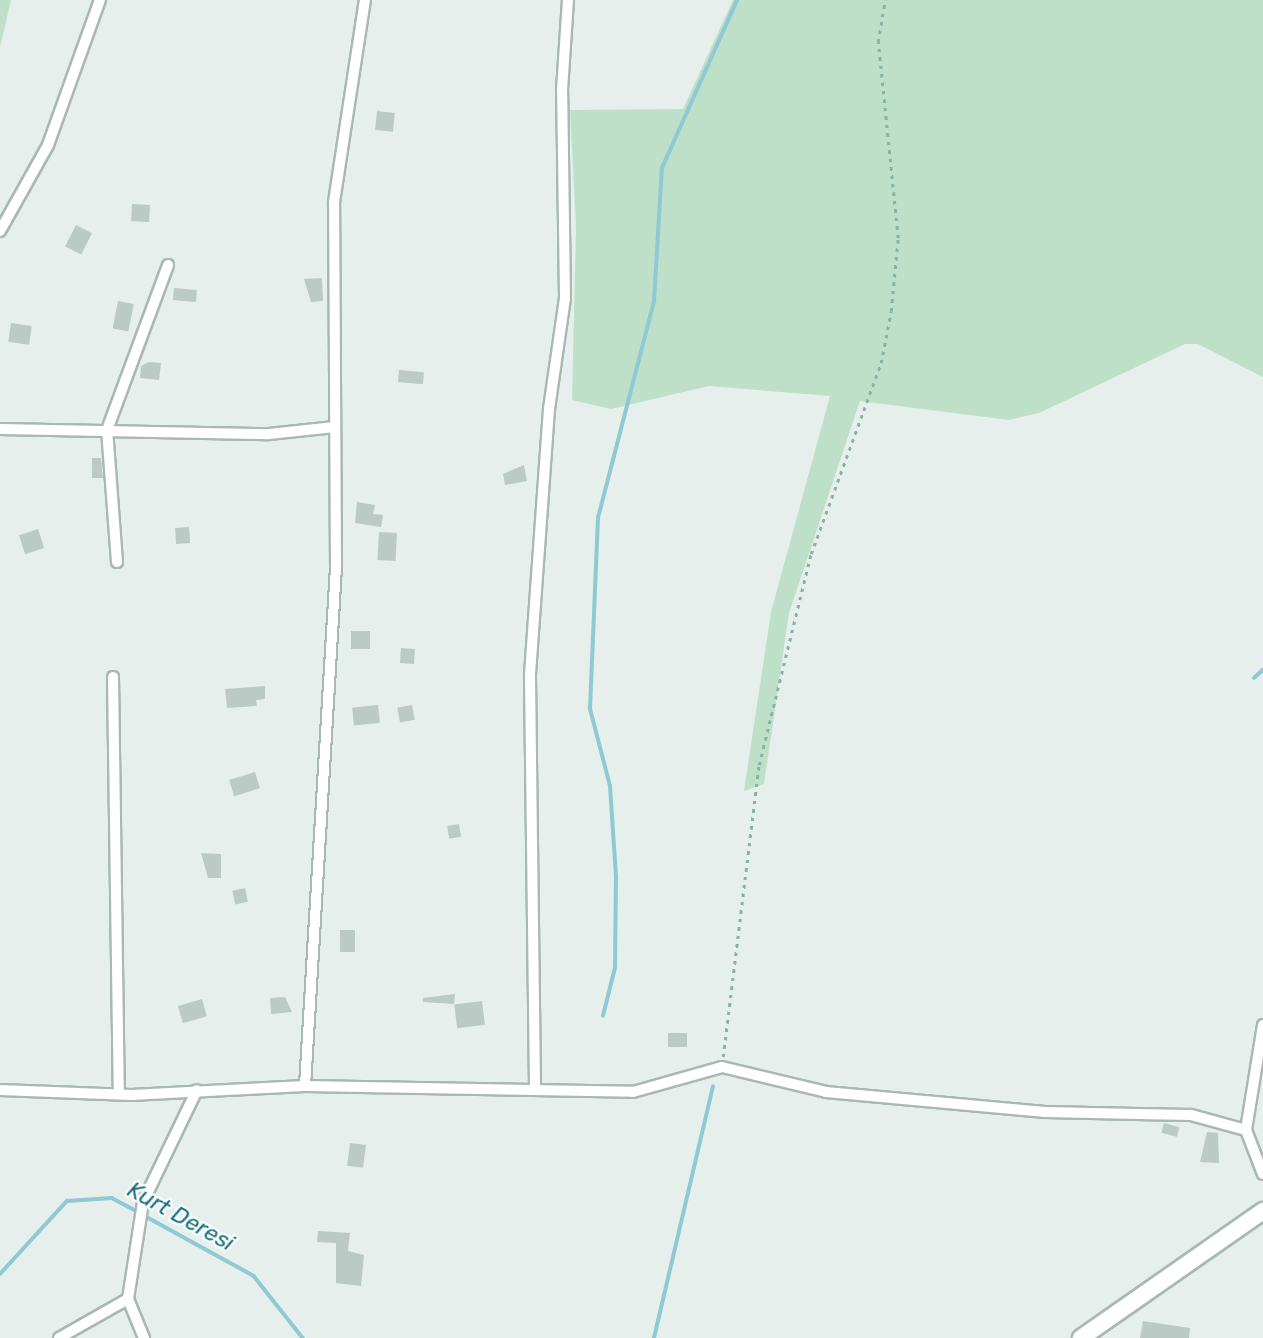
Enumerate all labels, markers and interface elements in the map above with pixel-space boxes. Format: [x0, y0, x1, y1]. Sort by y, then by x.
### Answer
water label: Kurt Deresi [123, 1175, 239, 1257]

